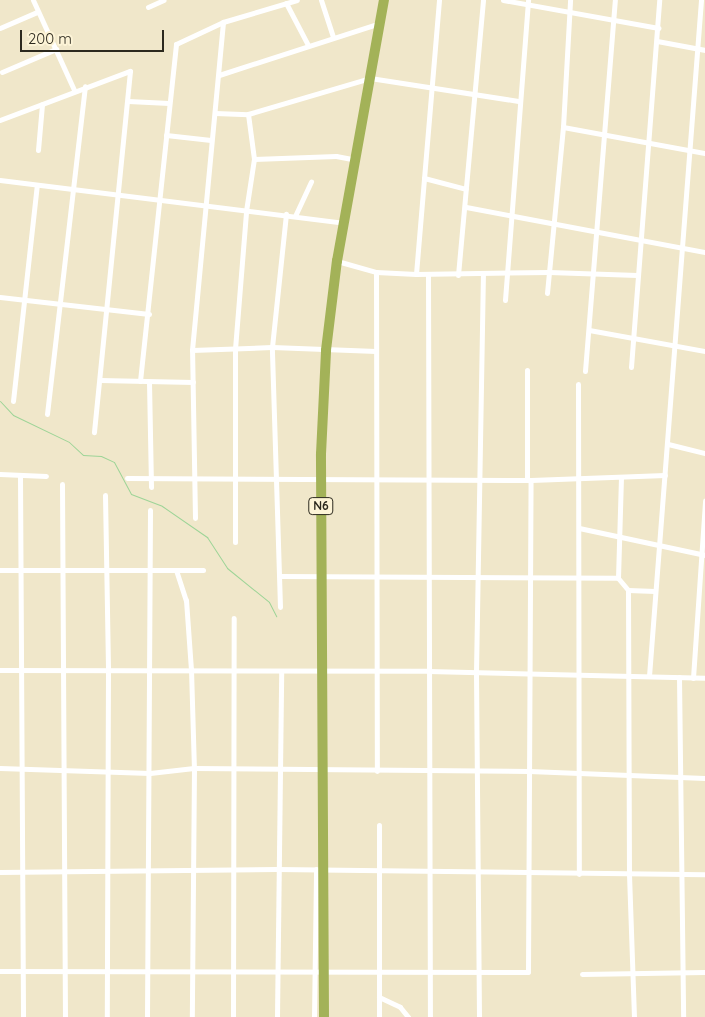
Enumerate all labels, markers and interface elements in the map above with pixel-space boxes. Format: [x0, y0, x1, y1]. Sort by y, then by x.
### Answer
scale bar [22, 20, 166, 52]
text: 200 m [28, 29, 72, 48]
road number: N6 [307, 496, 335, 516]

